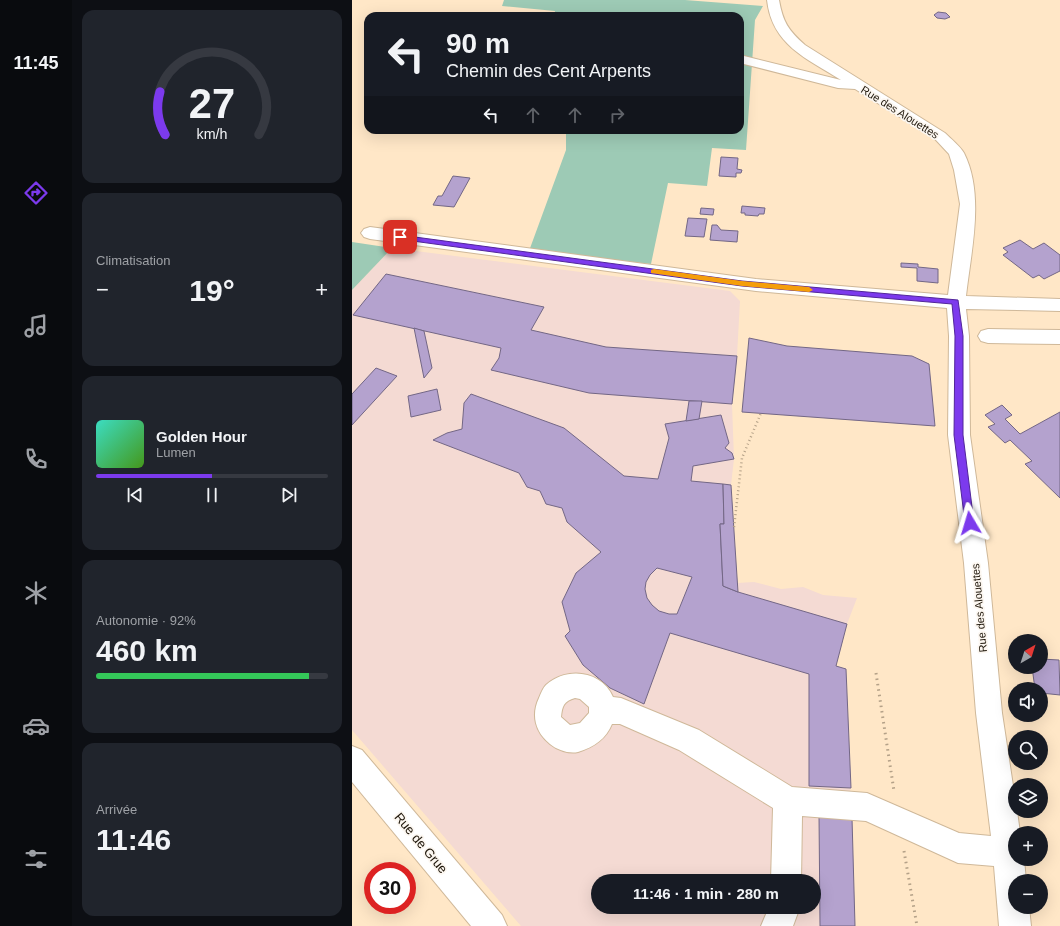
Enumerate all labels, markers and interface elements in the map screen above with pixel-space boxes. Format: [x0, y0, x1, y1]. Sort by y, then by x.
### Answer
icon: left [380, 28, 432, 80]
text: 90 m [446, 28, 510, 59]
text: 11:45 [13, 53, 59, 73]
text: Chemin des Cent Arpents [446, 61, 651, 81]
text: 27 [189, 79, 235, 126]
street label: Rue des Alouettes [859, 83, 941, 141]
icon: left [480, 104, 502, 126]
icon: ahead [522, 104, 544, 126]
icon: ahead [564, 104, 586, 126]
icon: right [606, 104, 628, 126]
text: km/h [197, 125, 228, 141]
icon: directions [22, 179, 50, 207]
pin [383, 220, 417, 254]
icon: arrive [389, 226, 411, 248]
text: Climatisation [96, 253, 170, 268]
text: 19° [189, 274, 235, 307]
text: − [96, 277, 109, 302]
text: + [315, 277, 328, 302]
icon: music [22, 312, 50, 340]
text: Golden Hour [156, 428, 247, 445]
icon: phone [22, 445, 50, 473]
text: Lumen [156, 445, 196, 460]
icon: previous [124, 484, 146, 506]
icon: pause [201, 484, 223, 506]
icon: next [278, 484, 300, 506]
position arrow [949, 502, 991, 544]
street label: Rue des Alouettes [969, 563, 989, 653]
icon: climate [22, 579, 50, 607]
text: Autonomie · 92% [96, 613, 196, 628]
text: 460 km [96, 634, 198, 667]
north arrow [1008, 634, 1048, 674]
map controls [1008, 634, 1048, 914]
button: sound [1008, 682, 1048, 722]
icon: car [22, 712, 50, 740]
button: search [1008, 730, 1048, 770]
button: layers [1008, 778, 1048, 818]
text: Arrivée [96, 802, 137, 817]
street label: Rue de Grue [391, 810, 451, 876]
text: 11:46 [96, 823, 171, 856]
button: + [1008, 826, 1048, 866]
icon: filters [22, 845, 50, 873]
speed limit sign: 30 [364, 862, 416, 914]
button: − [1008, 874, 1048, 914]
text: 11:46 · 1 min · 280 m [633, 885, 779, 902]

